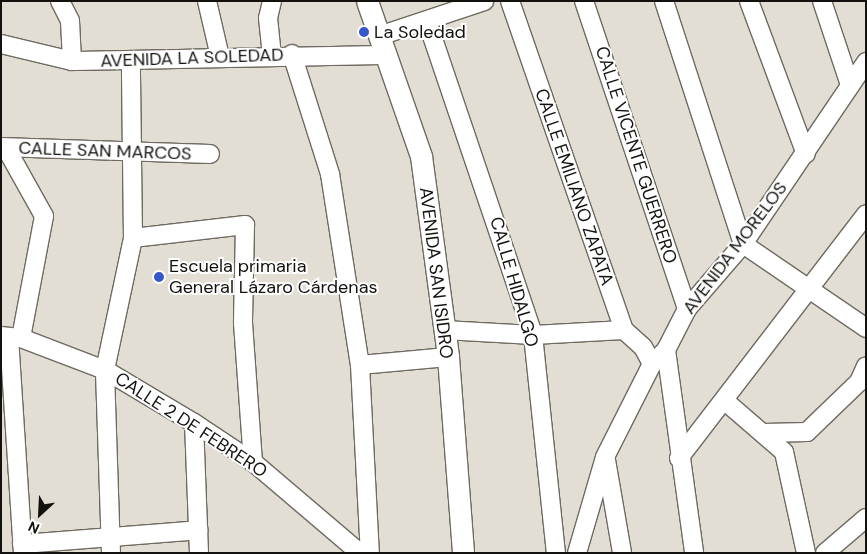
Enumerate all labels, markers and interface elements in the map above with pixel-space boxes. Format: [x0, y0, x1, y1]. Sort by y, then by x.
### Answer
place label: La Soledad [374, 21, 466, 43]
marker: La Soledad [358, 26, 370, 38]
street label: AVENIDA LA SOLEDAD [100, 44, 284, 72]
street label: CALLE VICENTE GUERRERO [591, 44, 681, 266]
street label: CALLE EMILIANO ZAPATA [530, 86, 618, 288]
street label: CALLE SAN MARCOS [18, 137, 192, 165]
street label: AVENIDA MORELOS [678, 178, 792, 318]
street label: AVENIDA SAN ISIDRO [415, 186, 457, 360]
street label: CALLE HIDALGO [485, 214, 543, 350]
place label: Escuela primaria General Lázaro Cárdenas [169, 256, 377, 298]
marker: Escuela primaria General Lázaro Cárdenas [153, 271, 165, 283]
street label: CALLE 2 DE FEBRERO [111, 368, 271, 482]
north arrow [15, 489, 65, 539]
text: N [25, 517, 42, 538]

